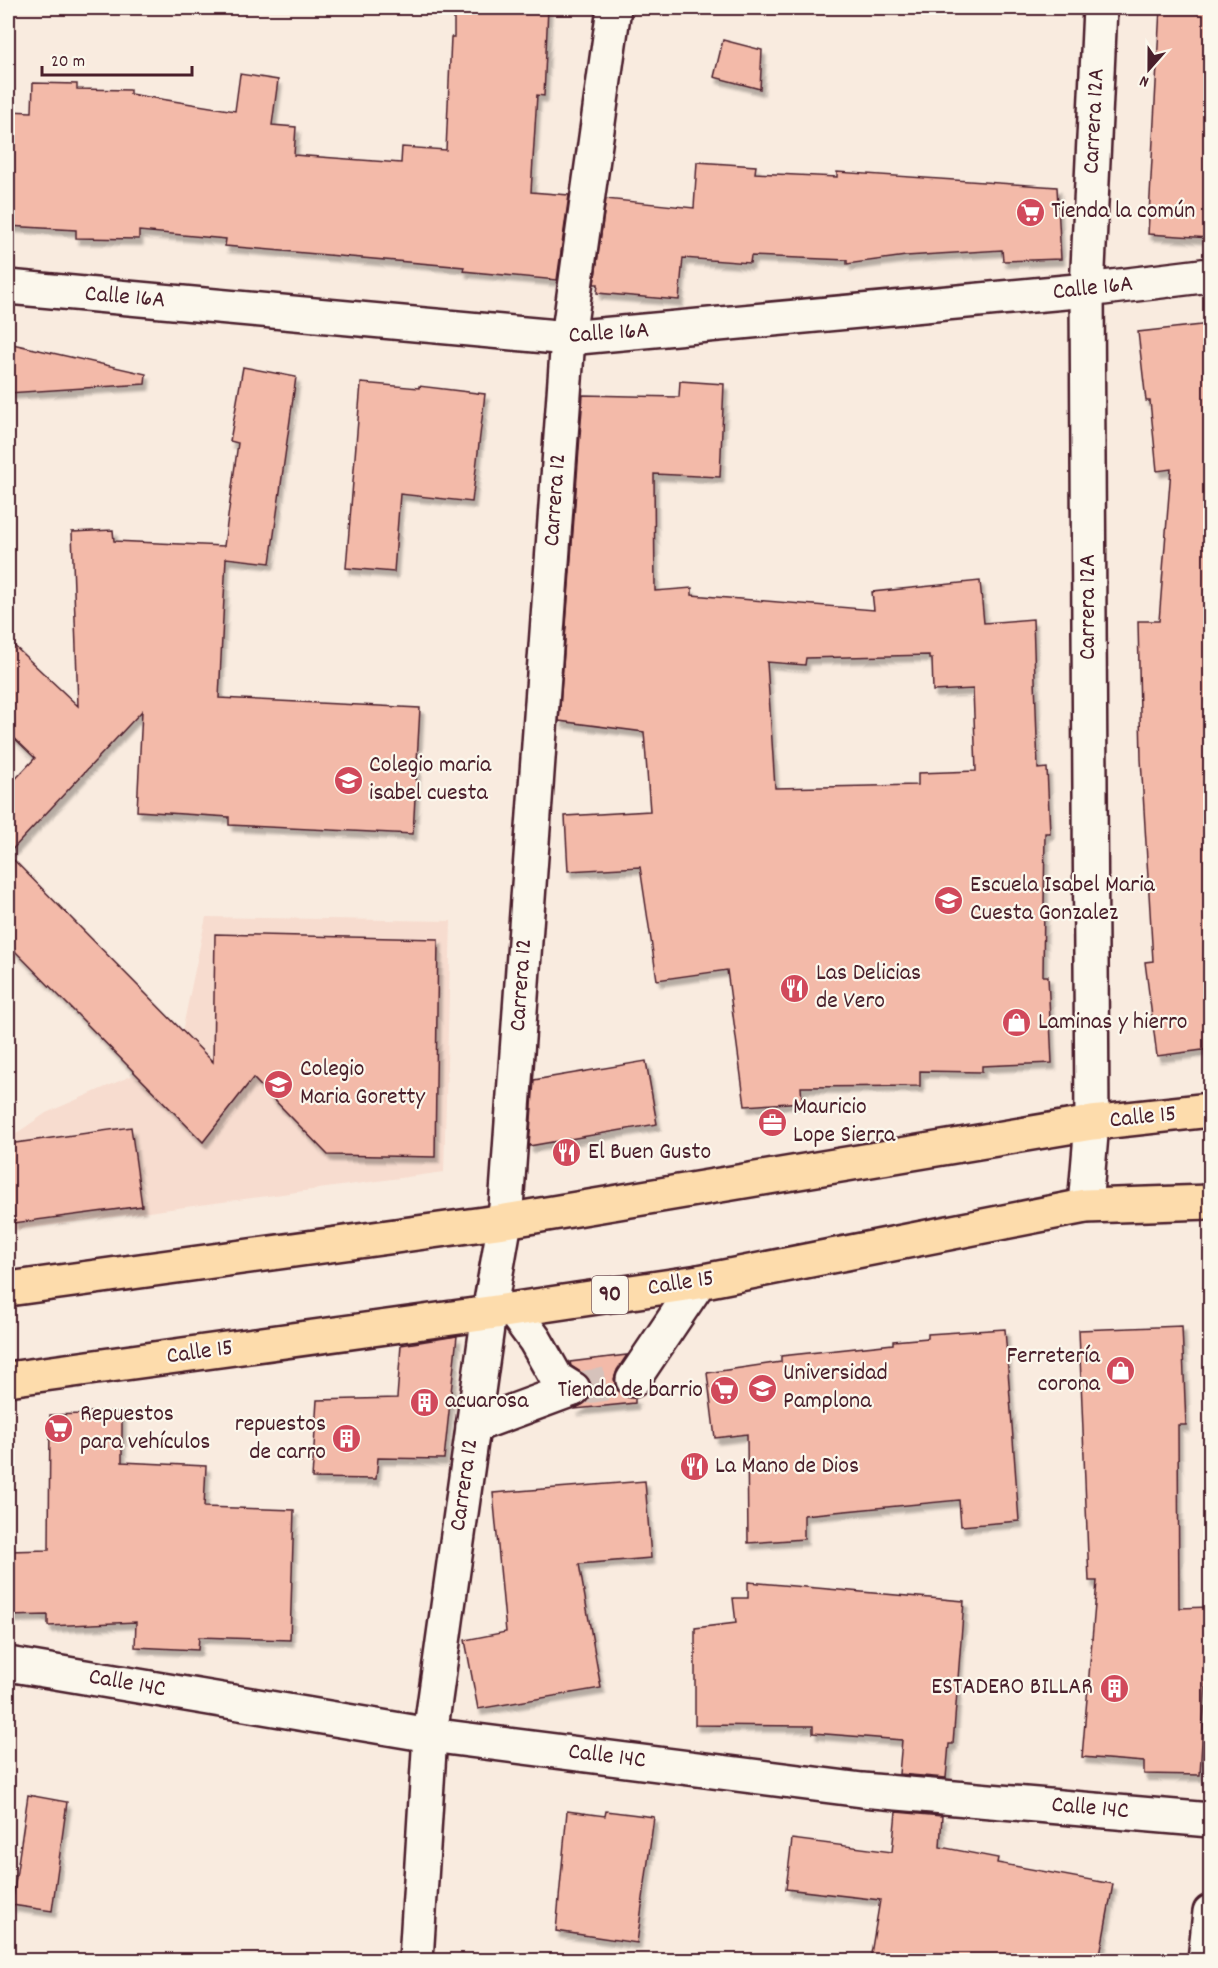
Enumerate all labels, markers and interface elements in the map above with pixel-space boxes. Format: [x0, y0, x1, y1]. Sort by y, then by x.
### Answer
scale bar [42, 39, 192, 77]
north arrow [1119, 39, 1179, 99]
text: 20 m [51, 50, 85, 75]
street label: Carrera 12A [1075, 67, 1115, 175]
text: N [1137, 68, 1152, 93]
place label: Tienda la común [1051, 195, 1195, 229]
supermarket icon: Tienda la común [1014, 196, 1046, 228]
street label: Calle 16A [1051, 268, 1135, 310]
street label: Calle 16A [83, 278, 167, 318]
street label: Calle 16A [568, 314, 650, 354]
street label: Carrera 12 [536, 452, 576, 548]
street label: Carrera 12A [1072, 554, 1106, 660]
place label: Colegio maria isabel cuesta [369, 749, 492, 811]
school or university icon: Colegio maria isabel cuesta [332, 764, 364, 796]
place label: Escuela Isabel Maria Cuesta Gonzalez [970, 869, 1156, 931]
school or university icon: Escuela Isabel Maria Cuesta Gonzalez [933, 884, 965, 916]
street label: Carrera 12 [502, 937, 542, 1033]
place label: Las Delicias de Vero [816, 957, 921, 1019]
restaurant icon: Las Delicias de Vero [779, 972, 811, 1004]
place label: Laminas y hierro [1038, 1006, 1188, 1040]
shop icon: Laminas y hierro [1001, 1007, 1033, 1039]
place label: Colegio Maria Goretty [300, 1053, 426, 1115]
school or university icon: Colegio Maria Goretty [263, 1068, 295, 1100]
place label: Mauricio Lope Sierra [793, 1091, 896, 1153]
street label: Calle 15 [1108, 1098, 1178, 1138]
office icon: Mauricio Lope Sierra [756, 1106, 788, 1138]
place label: El Buen Gusto [588, 1136, 711, 1170]
restaurant icon: El Buen Gusto [551, 1137, 583, 1169]
street label: Calle 15 [645, 1262, 717, 1306]
road number: 90 [592, 1276, 628, 1314]
street label: Calle 15 [164, 1332, 236, 1374]
place label: Ferretería corona [1006, 1340, 1101, 1402]
shop icon: Ferretería corona [1105, 1355, 1137, 1387]
place label: Universidad Pamplona [783, 1357, 888, 1419]
school or university icon: Universidad Pamplona [746, 1372, 778, 1404]
place label: Tienda de barrio [558, 1374, 703, 1408]
supermarket icon: Tienda de barrio [708, 1375, 740, 1407]
place label: acuarosa [445, 1385, 529, 1419]
building icon: acuarosa [408, 1386, 440, 1418]
place label: Repuestos para vehículos [80, 1398, 210, 1460]
place label: repuestos de carro [235, 1408, 326, 1470]
supermarket icon: Repuestos para vehículos [43, 1413, 75, 1445]
building icon: repuestos de carro [331, 1423, 363, 1455]
street label: Carrera 12 [442, 1437, 488, 1533]
place label: La Mano de Dios [715, 1450, 859, 1484]
restaurant icon: La Mano de Dios [678, 1451, 710, 1483]
street label: Calle 14C [86, 1661, 168, 1708]
place label: ESTADERO BILLAR [931, 1671, 1093, 1705]
building icon: ESTADERO BILLAR [1098, 1672, 1130, 1704]
street label: Calle 14C [566, 1735, 648, 1779]
street label: Calle 14C [1050, 1789, 1130, 1829]

